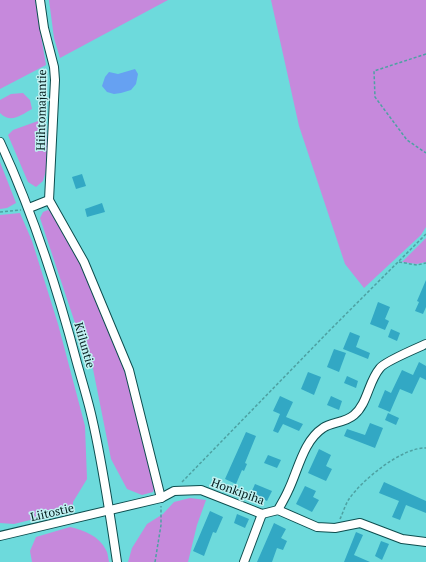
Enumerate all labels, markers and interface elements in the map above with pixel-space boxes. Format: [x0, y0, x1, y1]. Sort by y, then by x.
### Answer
street label: Hiihtomajantie [33, 69, 49, 151]
street label: Kiiluntie [71, 320, 99, 370]
street label: Honkipiha [209, 474, 267, 508]
street label: Liitostie [29, 500, 75, 524]

